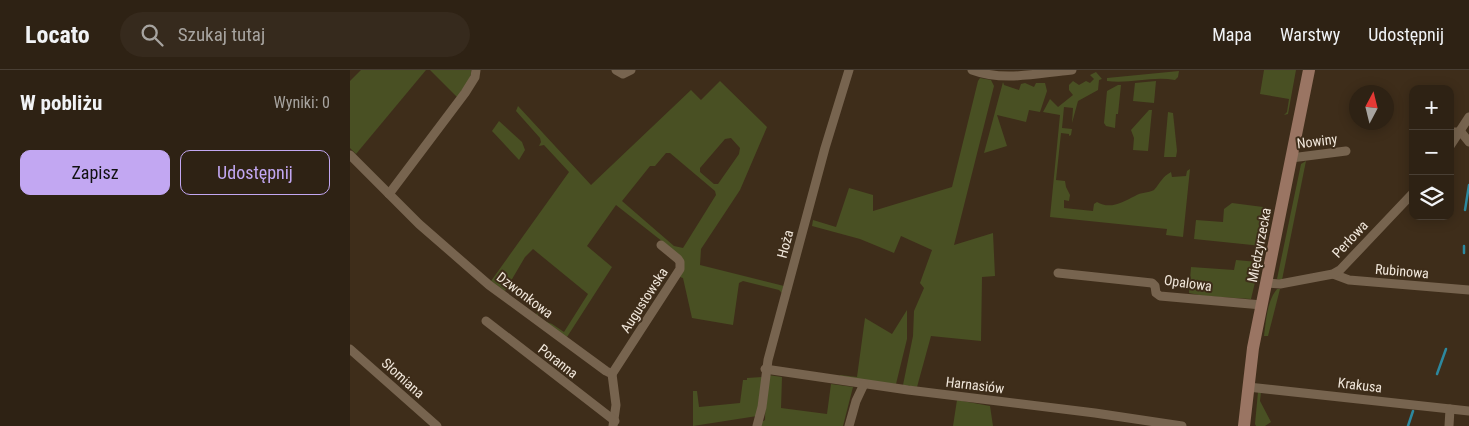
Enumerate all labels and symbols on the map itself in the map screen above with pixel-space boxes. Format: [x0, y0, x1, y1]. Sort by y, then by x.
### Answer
north arrow [1349, 85, 1394, 130]
street label: Nowiny [1296, 131, 1338, 151]
street label: Międzyrzecka [1244, 206, 1274, 284]
street label: Perłowa [1329, 217, 1371, 261]
street label: Hoża [774, 228, 796, 260]
street label: Rubinowa [1374, 261, 1430, 281]
street label: Augustowska [617, 264, 671, 336]
street label: Dzwonkowa [494, 269, 556, 321]
street label: Opalowa [1163, 272, 1213, 294]
street label: Poranna [535, 341, 581, 381]
street label: Słomiana [378, 355, 428, 401]
street label: Harnasiów [945, 373, 1005, 397]
street label: Krakusa [1337, 374, 1383, 396]

